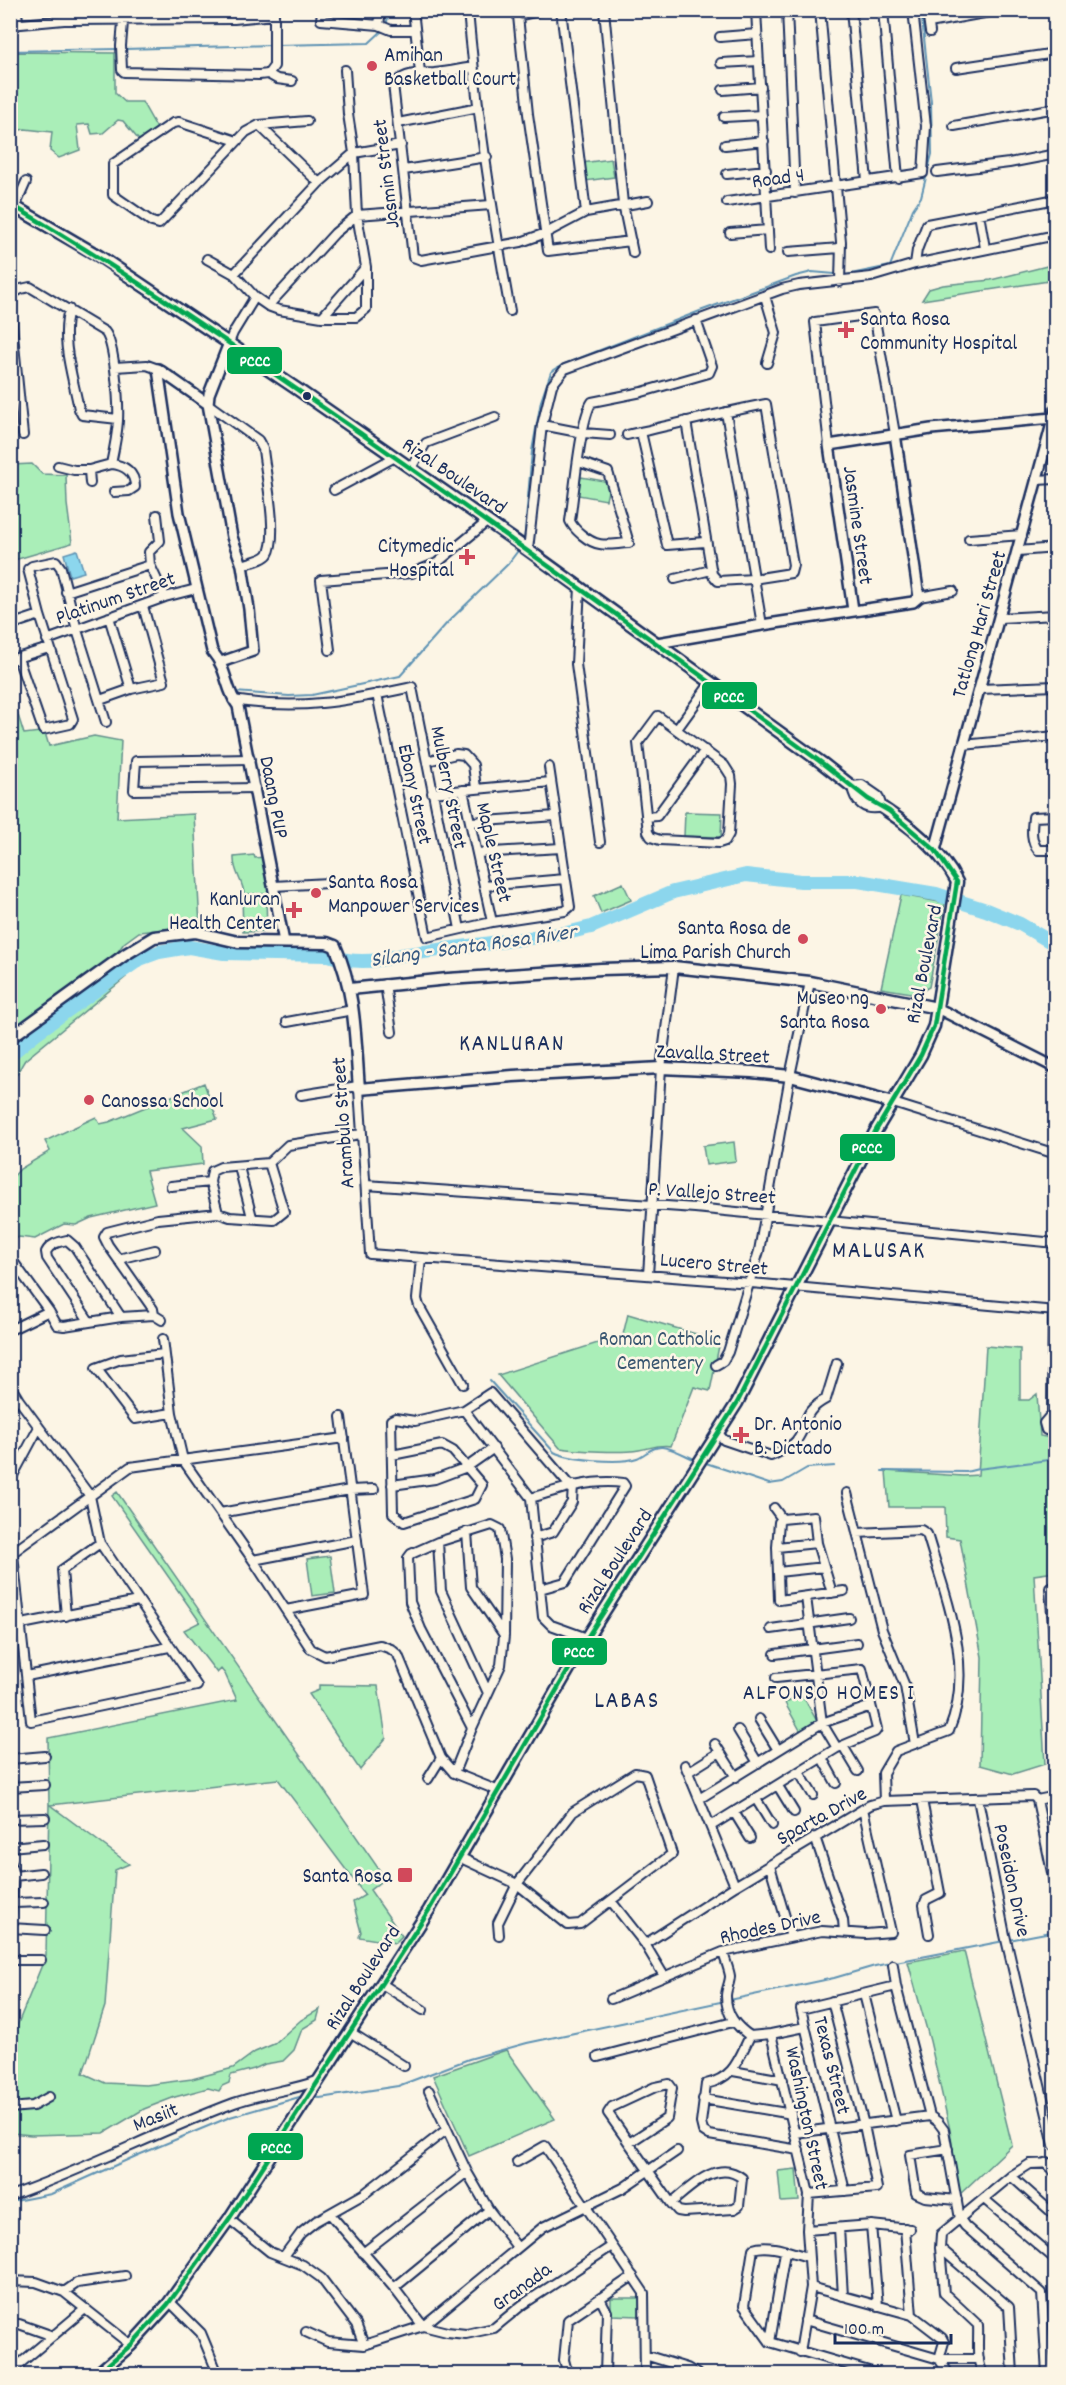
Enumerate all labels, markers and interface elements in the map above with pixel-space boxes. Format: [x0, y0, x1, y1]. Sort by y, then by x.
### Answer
place label: Amihan Basketball Court [384, 42, 517, 96]
marker: Amihan Basketball Court [365, 59, 379, 73]
street label: Jasmin Street [366, 117, 410, 230]
street label: Road 4 [750, 161, 807, 198]
place label: Santa Rosa Community Hospital [860, 306, 1017, 360]
marker: Santa Rosa Community Hospital [837, 321, 855, 339]
line badge: PCCC [226, 346, 283, 375]
text: PCCC [240, 351, 271, 374]
unlabelled marker [301, 390, 313, 402]
street label: Rizal Boulevard [395, 431, 512, 524]
street label: Jasmine Street [833, 464, 879, 587]
place label: Citymedic Hospital [378, 533, 454, 587]
street label: Tatlong Hari Street [945, 547, 1016, 702]
marker: Citymedic Hospital [458, 548, 476, 566]
street label: Platinum Street [52, 565, 180, 634]
line badge: PCCC [701, 681, 758, 710]
text: PCCC [714, 687, 745, 710]
street label: Mulberry Street [420, 724, 474, 852]
street label: Ebony Street [388, 742, 438, 848]
street label: Daang PUP [249, 754, 295, 841]
street label: Maple Street [466, 800, 518, 906]
place label: Santa Rosa Manpower Services [328, 869, 480, 923]
place label: Kanluran Health Center [169, 886, 280, 940]
marker: Santa Rosa Manpower Services [309, 886, 323, 900]
marker: Kanluran Health Center [285, 901, 303, 919]
street label: Rizal Boulevard [900, 903, 952, 1027]
place label: Santa Rosa de Lima Parish Church [640, 915, 791, 969]
water label: Silang - Santa Rosa River [369, 917, 581, 977]
marker: Santa Rosa de Lima Parish Church [796, 932, 810, 946]
place label: Museo ng Santa Rosa [780, 985, 870, 1039]
marker: Museo ng Santa Rosa [874, 1002, 888, 1016]
district label: KANLURAN [459, 1028, 565, 1062]
street label: Zavalla Street [655, 1038, 770, 1074]
street label: Arambulo Street [325, 1056, 365, 1190]
place label: Canossa School [101, 1088, 224, 1118]
marker: Canossa School [82, 1093, 96, 1107]
line badge: PCCC [839, 1133, 896, 1162]
text: PCCC [852, 1138, 883, 1161]
street label: P. Vallejo Street [647, 1176, 777, 1214]
district label: MALUSAK [832, 1235, 926, 1269]
street label: Lucero Street [658, 1246, 769, 1286]
park label: Roman Catholic Cementery [599, 1326, 721, 1380]
place label: Dr. Antonio B. Dictado [754, 1411, 842, 1465]
marker: Dr. Antonio B. Dictado [732, 1426, 750, 1444]
street label: Rizal Boulevard [571, 1504, 662, 1621]
line badge: PCCC [551, 1637, 608, 1666]
text: PCCC [564, 1642, 595, 1665]
district label: ALFONSO HOMES I [743, 1679, 915, 1710]
district label: LABAS [594, 1685, 660, 1719]
street label: Sparta Drive [772, 1780, 873, 1855]
street label: Poseidon Drive [983, 1821, 1037, 1940]
place label: Santa Rosa [303, 1863, 393, 1893]
marker: Santa Rosa [396, 1866, 414, 1884]
street label: Rhodes Drive [717, 1904, 824, 1954]
street label: Rizal Boulevard [319, 1920, 410, 2037]
street label: Texas Street [803, 2014, 857, 2118]
street label: Washington Street [775, 2044, 835, 2193]
street label: Masiit [129, 2096, 183, 2141]
line badge: PCCC [247, 2132, 304, 2161]
text: PCCC [261, 2138, 292, 2161]
street label: Granada [487, 2256, 560, 2320]
scale bar [835, 2307, 950, 2345]
text: 100 m [844, 2318, 884, 2343]

